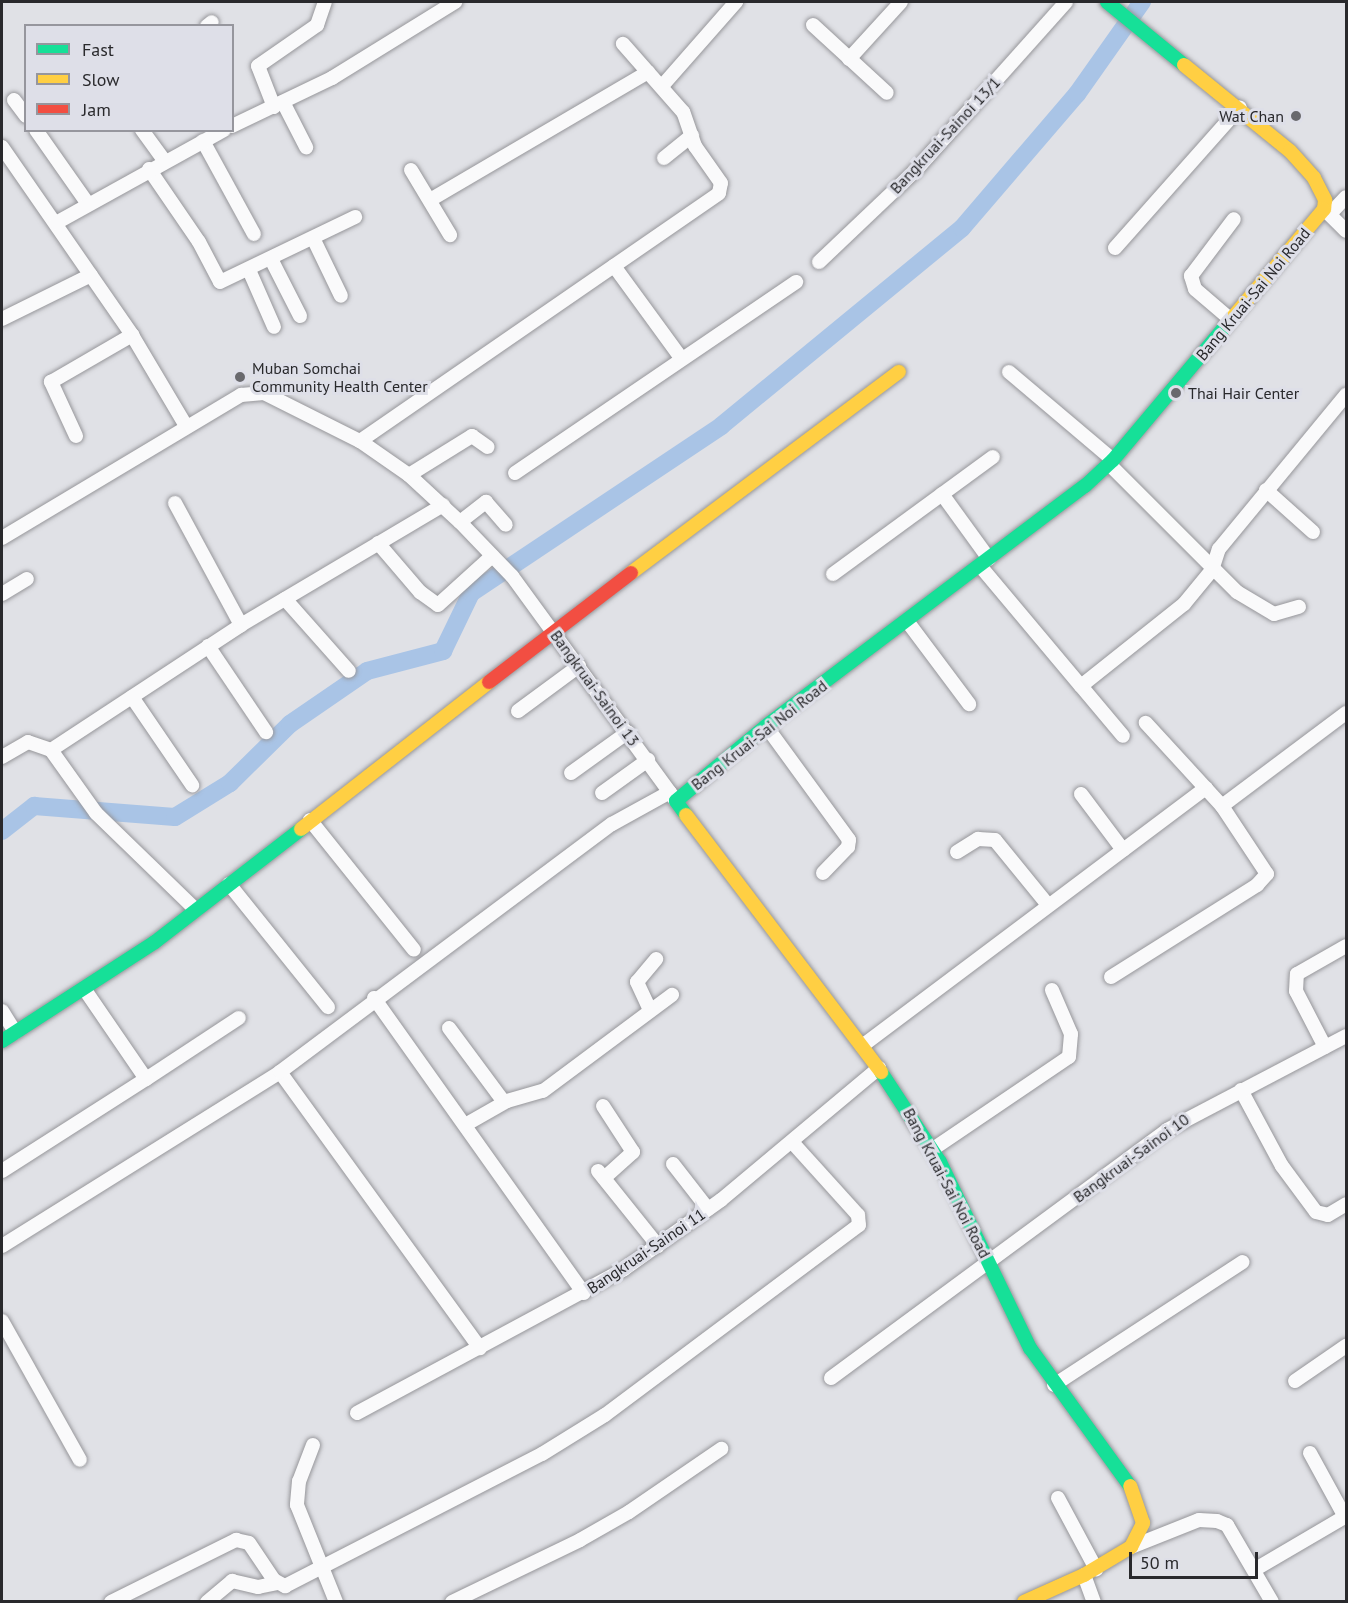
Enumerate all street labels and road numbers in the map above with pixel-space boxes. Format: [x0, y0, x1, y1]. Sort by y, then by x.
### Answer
street label: Bangkruai-Sainoi 13/1 [886, 73, 1004, 197]
street label: Bang Kruai-Sai Noi Road [1192, 224, 1314, 364]
street label: Bangkruai-Sainoi 13 [547, 626, 643, 750]
street label: Bang Kruai-Sai Noi Road [687, 676, 831, 794]
street label: Bang Kruai-Sai Noi Road [899, 1105, 995, 1261]
street label: Bangkruai-Sainoi 10 [1069, 1110, 1193, 1206]
street label: Bangkruai-Sainoi 11 [583, 1204, 709, 1298]

